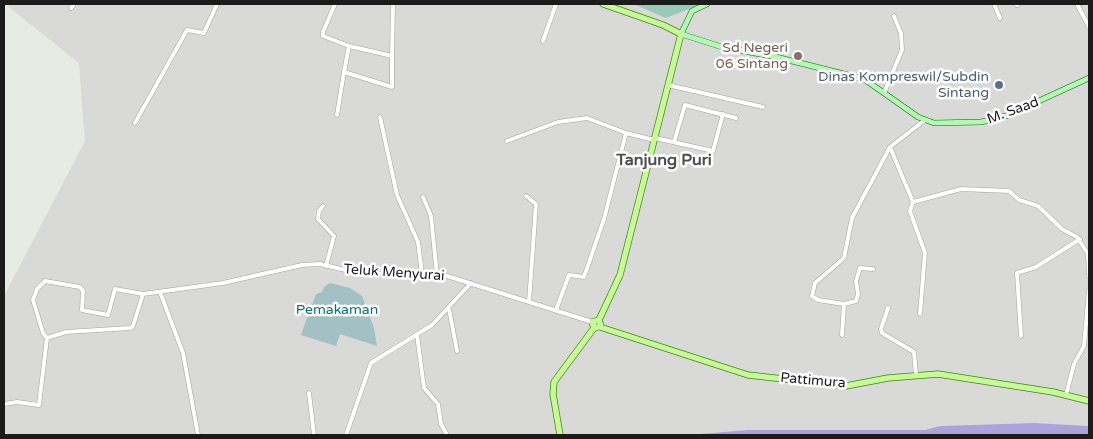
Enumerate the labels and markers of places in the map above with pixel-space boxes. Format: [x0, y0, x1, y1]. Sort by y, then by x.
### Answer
place label: Sd Negeri 06 Sintang [716, 40, 788, 72]
marker: Sd Negeri 06 Sintang [792, 50, 804, 62]
place label: Dinas Kompreswil/Subdin Sintang [818, 69, 989, 102]
marker: Dinas Kompreswil/Subdin Sintang [993, 79, 1005, 91]

